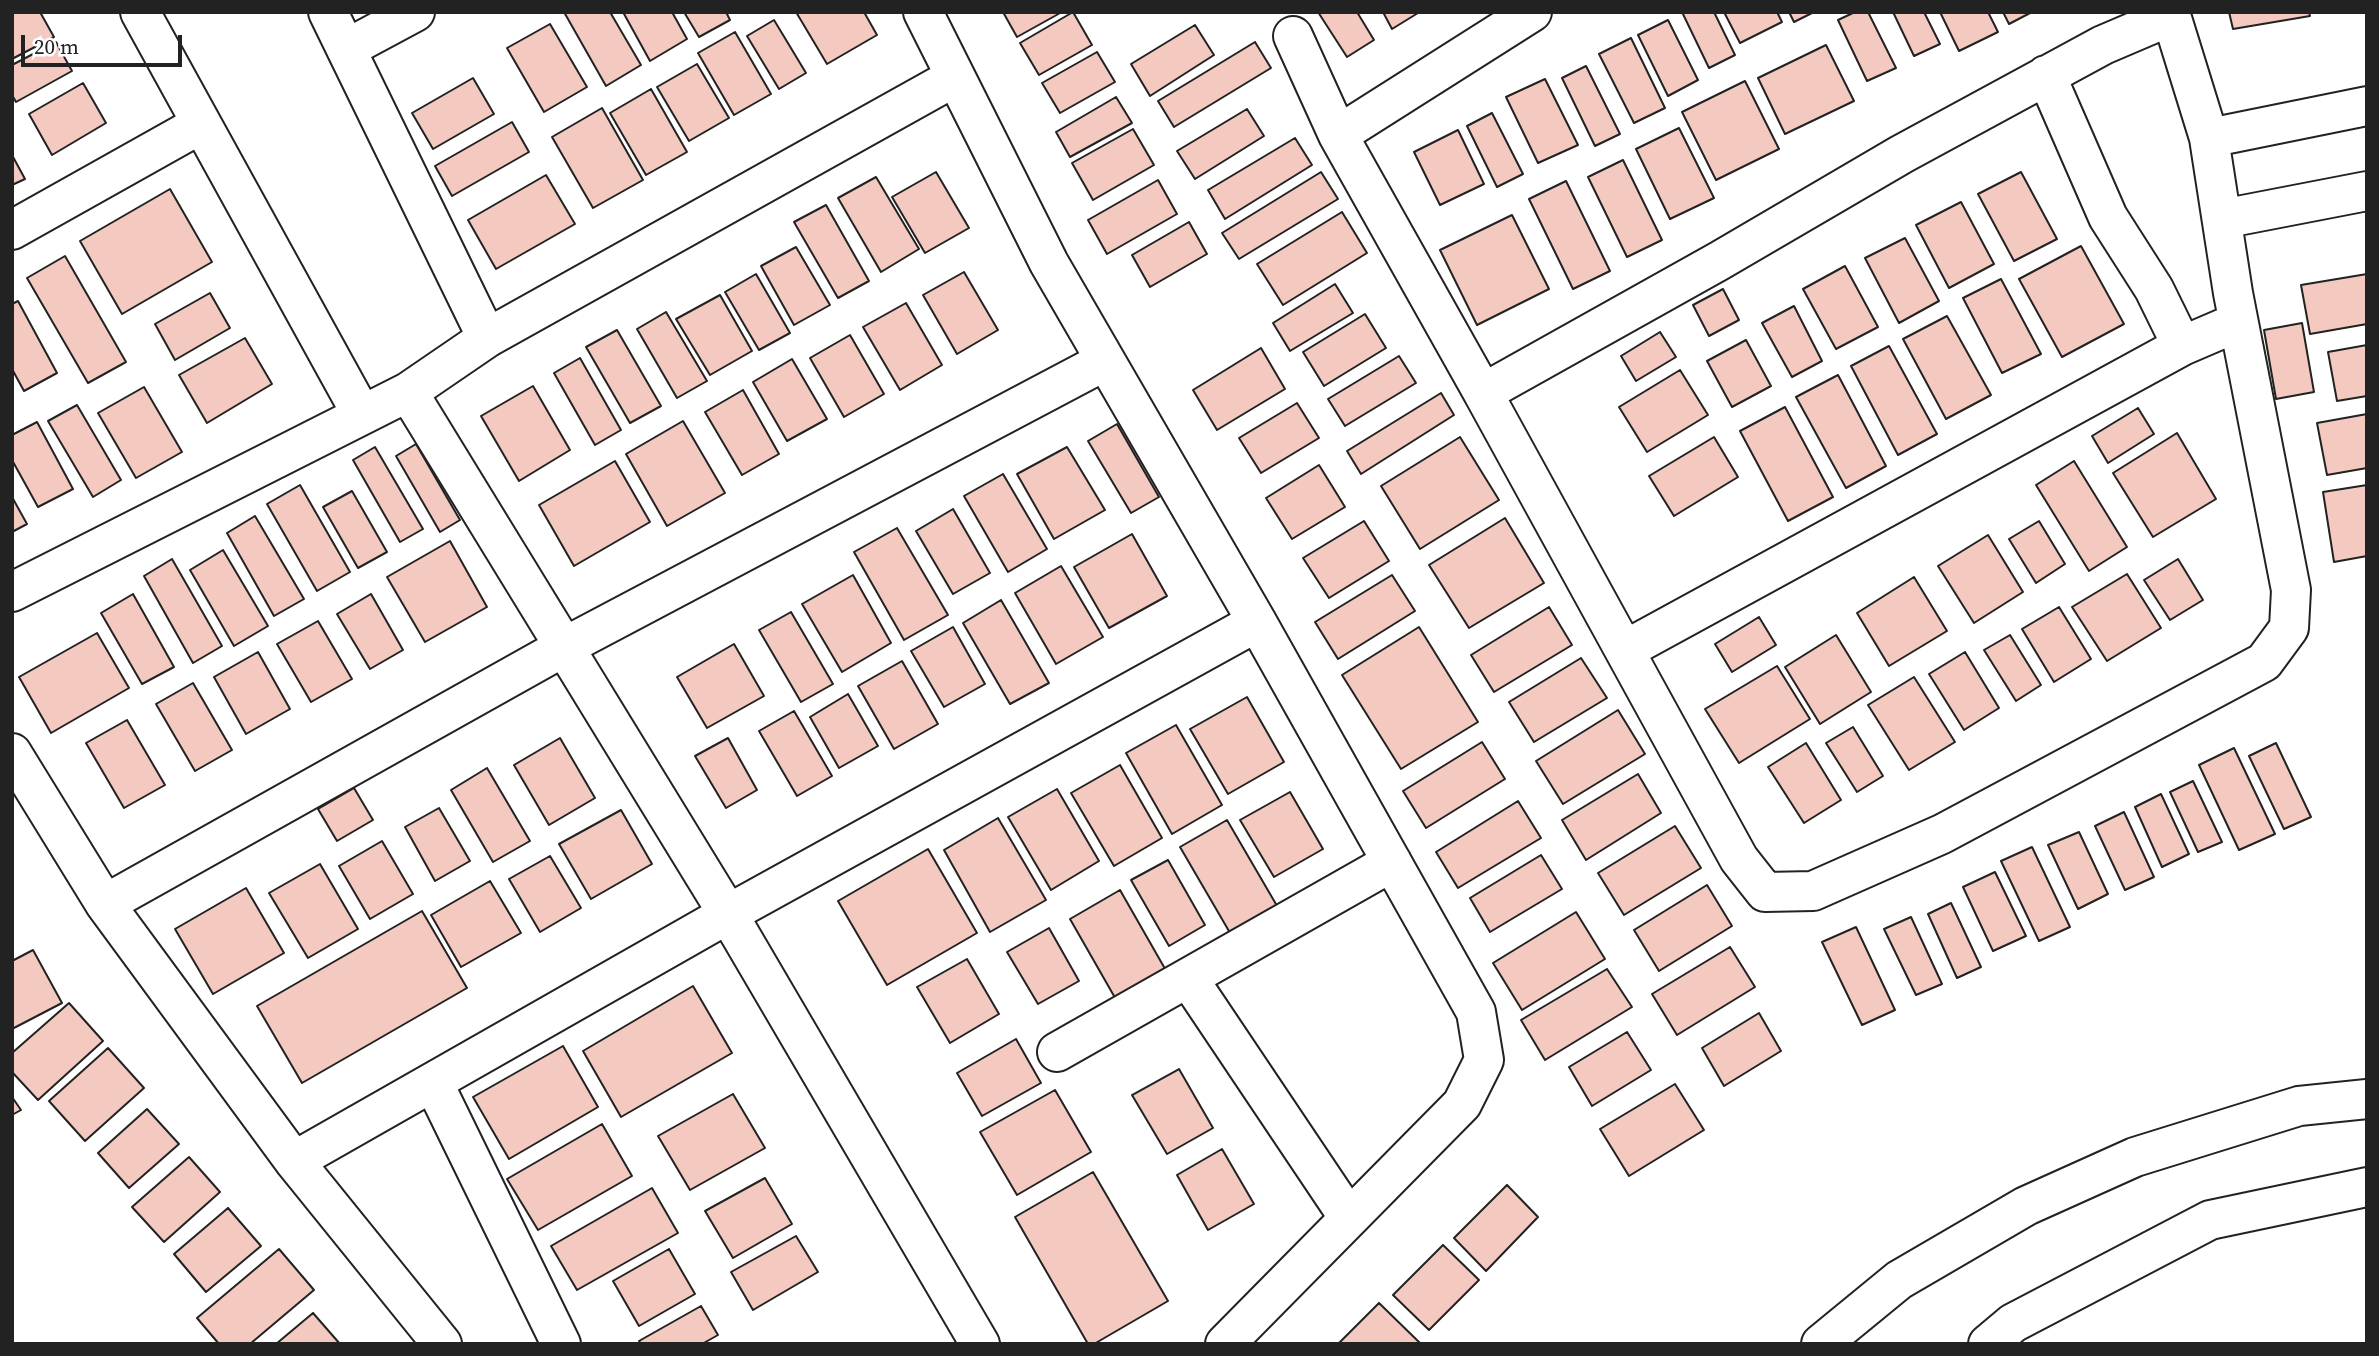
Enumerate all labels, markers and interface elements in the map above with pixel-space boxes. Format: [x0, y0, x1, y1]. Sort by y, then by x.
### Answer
scale bar [24, 21, 186, 65]
text: 20 m [34, 32, 79, 61]

